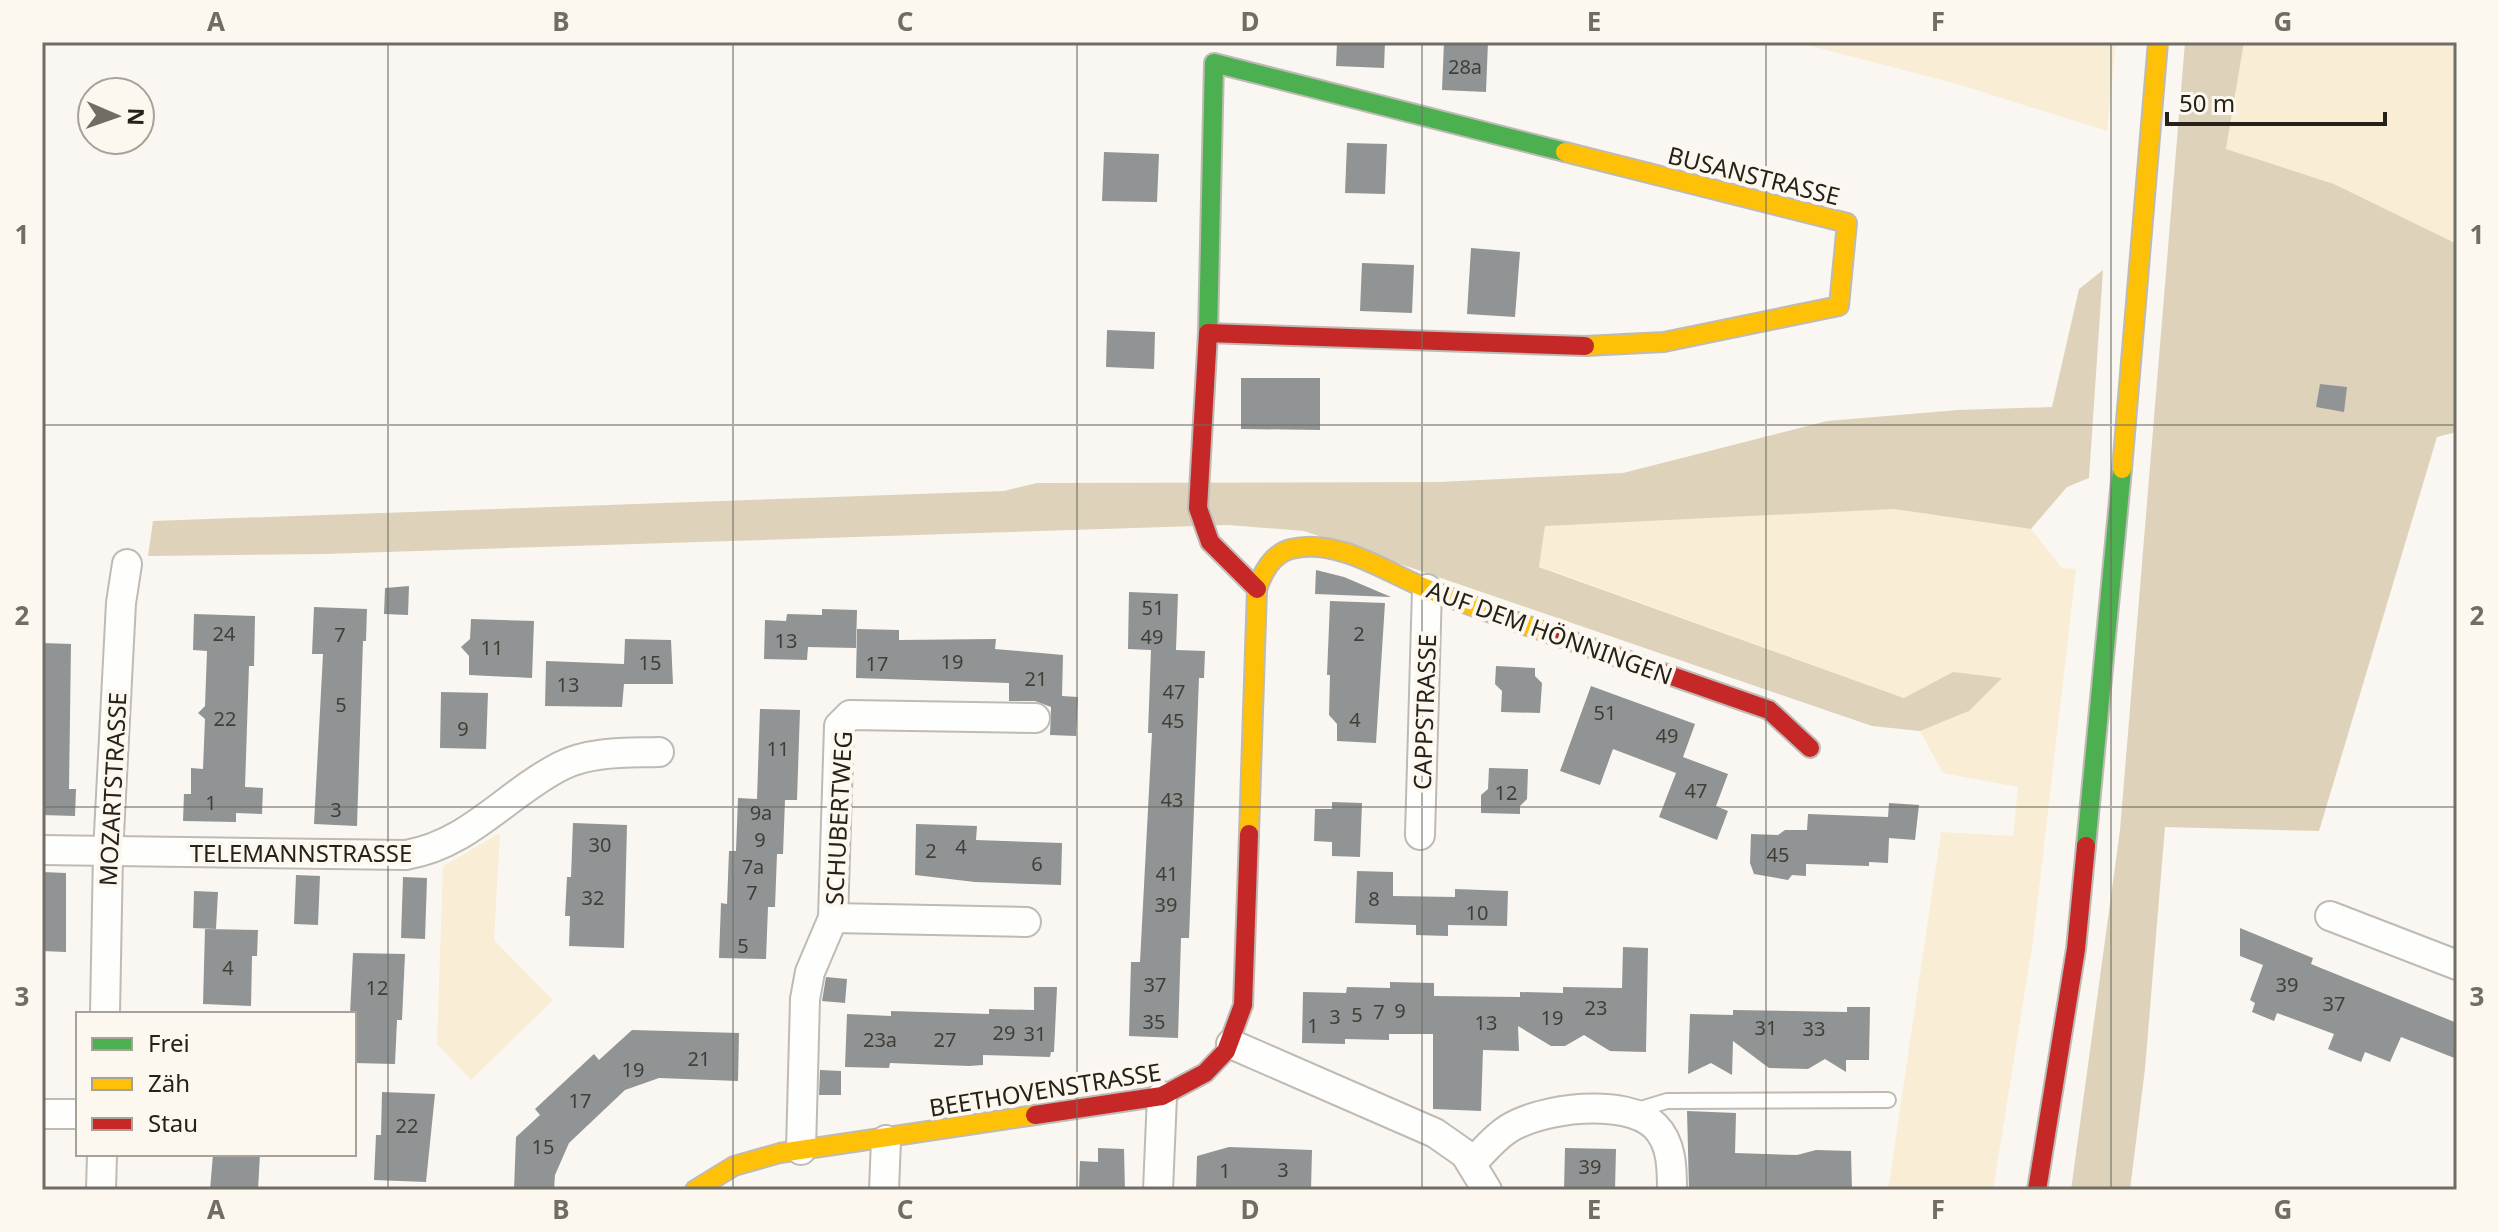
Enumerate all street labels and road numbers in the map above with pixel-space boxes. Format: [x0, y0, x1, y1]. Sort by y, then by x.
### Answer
street label: BUSANSTRASSE [1664, 138, 1844, 212]
street label: AUF DEM HÖNNINGEN [1423, 572, 1677, 692]
street label: CAPPSTRASSE [1405, 633, 1443, 791]
street label: MOZARTSTRASSE [90, 691, 134, 887]
street label: SCHUBERTWEG [817, 730, 859, 906]
street label: TELEMANNSTRASSE [190, 836, 412, 869]
street label: BEETHOVENSTRASSE [927, 1054, 1163, 1124]

